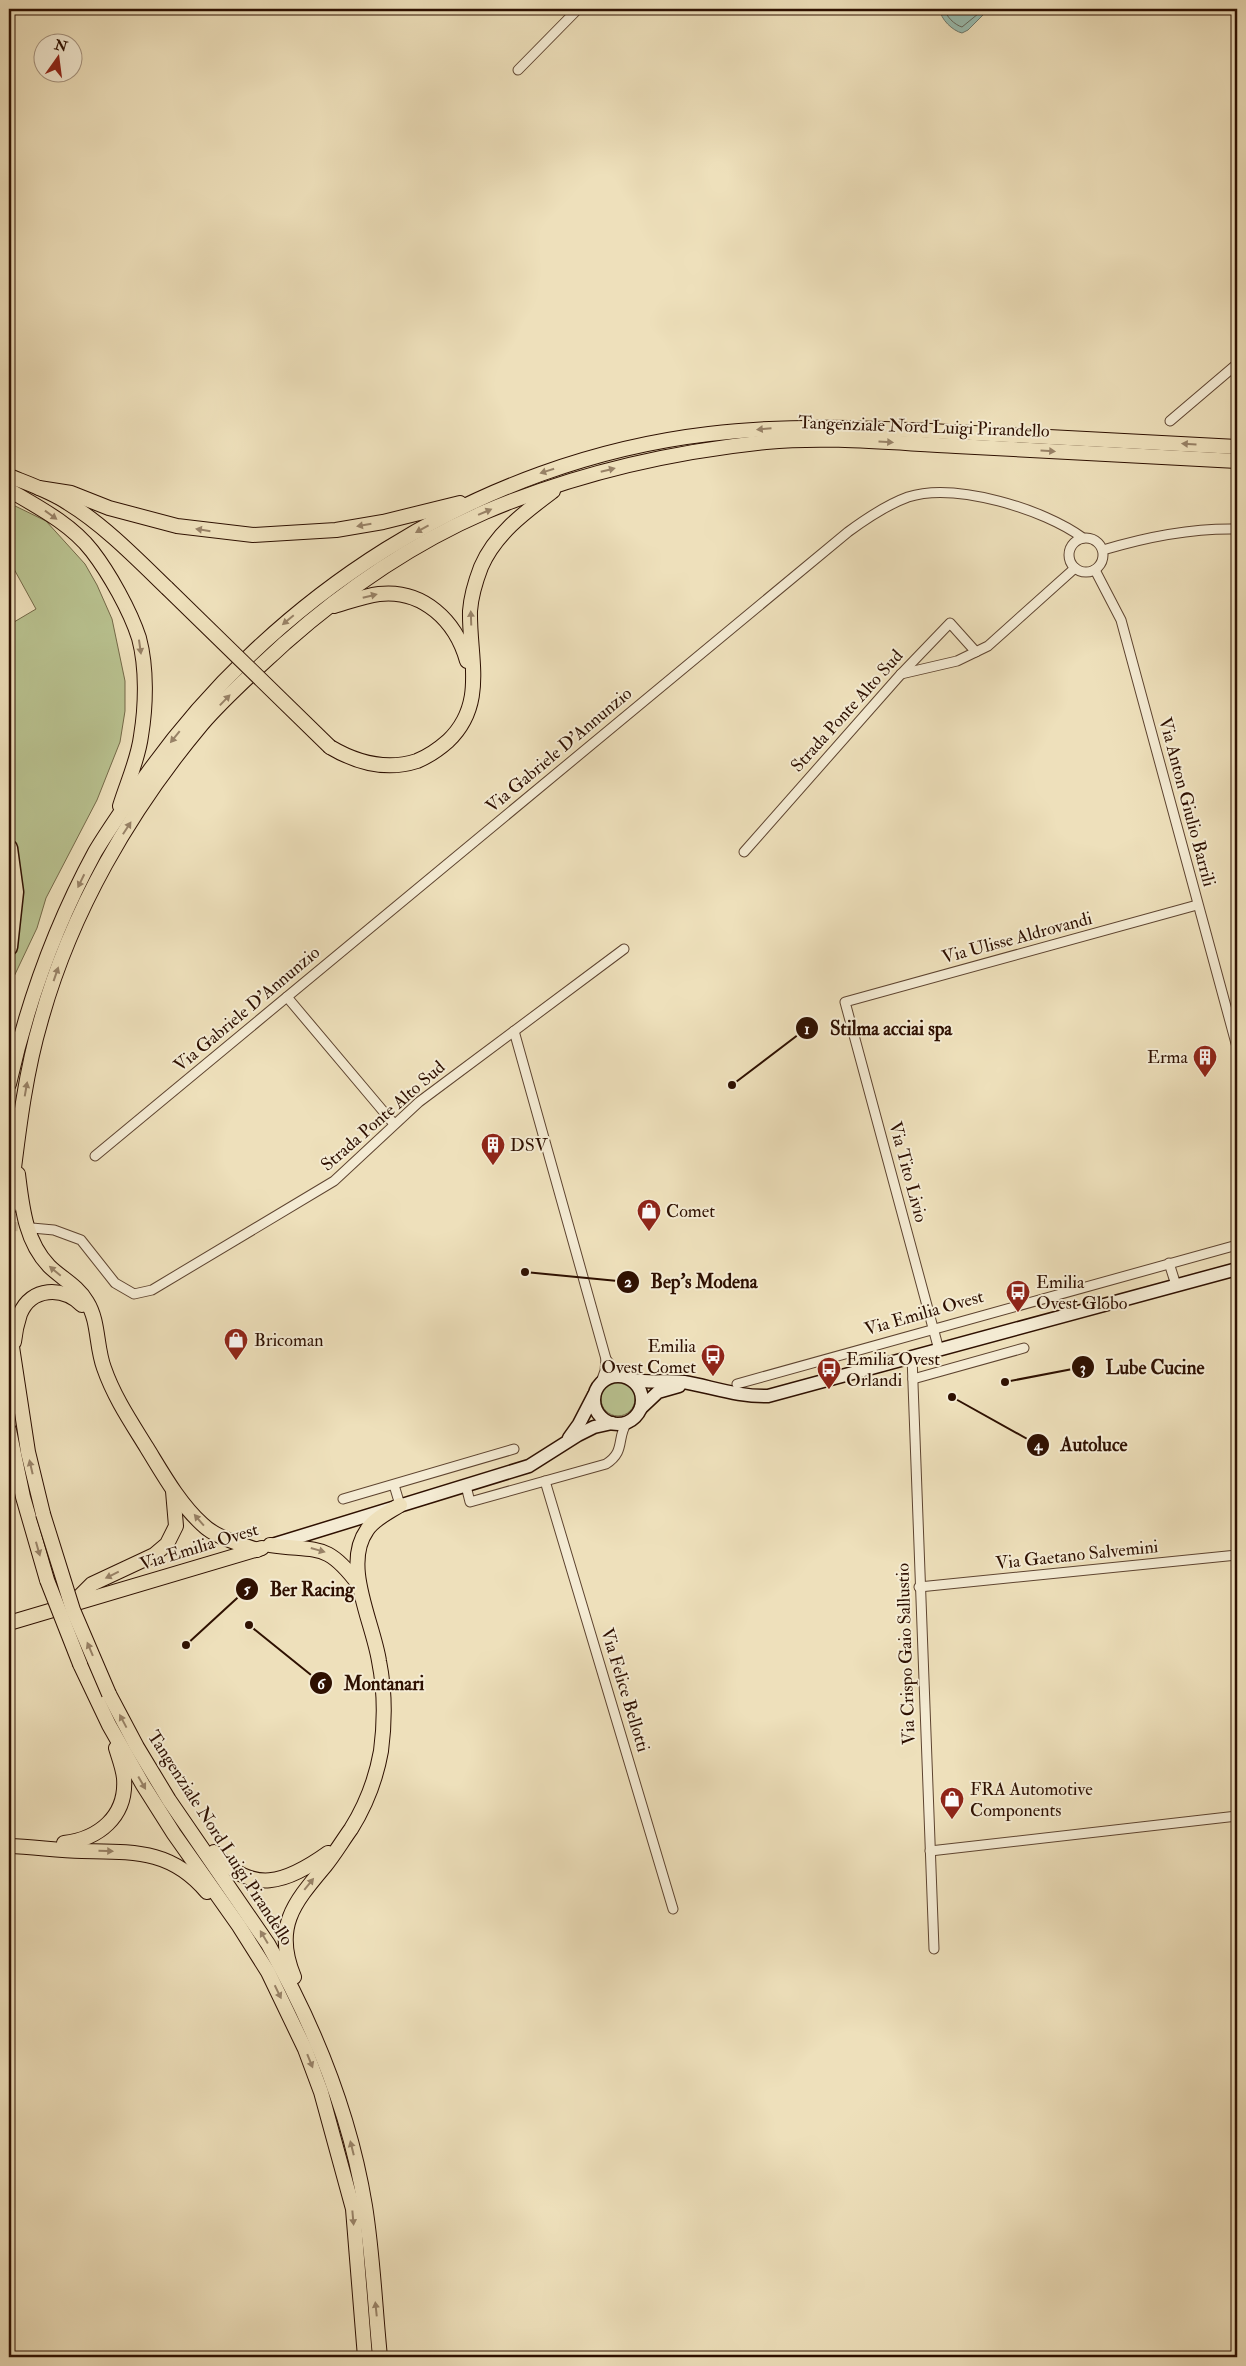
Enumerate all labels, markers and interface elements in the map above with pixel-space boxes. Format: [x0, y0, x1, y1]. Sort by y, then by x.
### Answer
north arrow [32, 32, 82, 82]
text: N [52, 36, 70, 56]
street label: Tangenziale Nord Luigi Pirandello [798, 411, 1050, 443]
one-way arrow [756, 425, 772, 433]
one-way arrow [878, 439, 894, 447]
one-way arrow [1180, 440, 1196, 448]
one-way arrow [1040, 447, 1056, 455]
one-way arrow [601, 466, 616, 474]
one-way arrow [539, 467, 554, 475]
one-way arrow [478, 508, 492, 516]
one-way arrow [44, 510, 58, 520]
one-way arrow [356, 522, 372, 530]
one-way arrow [414, 525, 429, 533]
one-way arrow [194, 526, 210, 534]
one-way arrow [363, 592, 378, 600]
one-way arrow [466, 609, 474, 625]
one-way arrow [281, 615, 294, 626]
one-way arrow [136, 639, 144, 655]
street label: Strada Ponte Alto Sud [786, 645, 908, 777]
street label: Via Gabriele D'Annunzio [481, 682, 637, 818]
one-way arrow [219, 694, 231, 706]
street label: Via Anton Giulio Barrili [1153, 715, 1221, 889]
one-way arrow [169, 730, 180, 743]
one-way arrow [122, 822, 132, 835]
one-way arrow [77, 874, 85, 889]
street label: Via Ulisse Aldrovandi [939, 907, 1095, 969]
street label: Via Gabriele D'Annunzio [169, 941, 325, 1077]
one-way arrow [53, 967, 61, 982]
callout: Stilma acciai spa [795, 1011, 962, 1045]
text: Stilma acciai spa [830, 1017, 953, 1042]
text: 1 [804, 1020, 810, 1039]
building icon: Erma [1192, 1044, 1218, 1078]
place label: Erma [1147, 1046, 1189, 1069]
street label: Strada Ponte Alto Sud [316, 1056, 450, 1176]
one-way arrow [23, 1081, 31, 1097]
street label: Via Tito Livio [883, 1119, 933, 1225]
building icon: DSV [480, 1132, 506, 1166]
place label: DSV [510, 1134, 549, 1157]
shop icon: Comet [636, 1198, 662, 1232]
place label: Comet [666, 1200, 715, 1223]
one-way arrow [49, 1265, 62, 1276]
callout: Bep's Modena [615, 1265, 768, 1299]
text: Bep's Modena [650, 1270, 759, 1295]
place label: Emilia Ovest Globo [1036, 1271, 1128, 1315]
text: 2 [624, 1273, 632, 1292]
bus stop icon: Emilia Ovest Globo [1005, 1279, 1031, 1313]
street label: Via Emilia Ovest [862, 1285, 986, 1341]
shop icon: Bricoman [223, 1327, 249, 1361]
place label: Bricoman [254, 1329, 324, 1352]
place label: Emilia Ovest Comet [601, 1335, 697, 1379]
bus stop icon: Emilia Ovest Comet [700, 1343, 726, 1377]
place label: Emilia Ovest Orlandi [846, 1348, 940, 1392]
callout: Lube Cucine [1071, 1350, 1214, 1384]
bus stop icon: Emilia Ovest Orlandi [816, 1356, 842, 1390]
text: Lube Cucine [1106, 1356, 1204, 1380]
text: 3 [1080, 1359, 1086, 1378]
callout: Autoluce [1026, 1428, 1138, 1462]
text: Autoluce [1059, 1433, 1128, 1457]
text: 4 [1033, 1436, 1043, 1455]
one-way arrow [27, 1459, 35, 1475]
one-way arrow [193, 1513, 204, 1526]
street label: Via Emilia Ovest [137, 1518, 261, 1576]
street label: Via Gaetano Salvemini [994, 1535, 1160, 1575]
one-way arrow [34, 1542, 42, 1557]
one-way arrow [311, 1546, 326, 1554]
street label: Via Crispo Gaio Sallustio [891, 1562, 921, 1745]
one-way arrow [105, 1571, 119, 1579]
callout: Ber Racing [235, 1572, 365, 1606]
text: Ber Racing [270, 1578, 355, 1603]
text: 5 [244, 1580, 251, 1599]
street label: Via Felice Bellotti [595, 1625, 655, 1755]
one-way arrow [85, 1642, 93, 1656]
callout: Montanari [309, 1666, 434, 1700]
text: Montanari [343, 1672, 424, 1696]
text: 6 [317, 1675, 326, 1694]
one-way arrow [119, 1713, 127, 1728]
street label: Tangenziale Nord Luigi Pirandello [142, 1726, 298, 1950]
one-way arrow [137, 1776, 146, 1790]
place label: FRA Automotive Components [970, 1778, 1093, 1822]
shop icon: FRA Automotive Components [939, 1786, 965, 1820]
one-way arrow [99, 1847, 115, 1855]
one-way arrow [303, 1878, 314, 1891]
one-way arrow [259, 1930, 268, 1943]
one-way arrow [274, 1985, 282, 1999]
one-way arrow [307, 2054, 314, 2069]
one-way arrow [347, 2141, 355, 2156]
one-way arrow [350, 2210, 358, 2226]
one-way arrow [371, 2300, 379, 2316]

